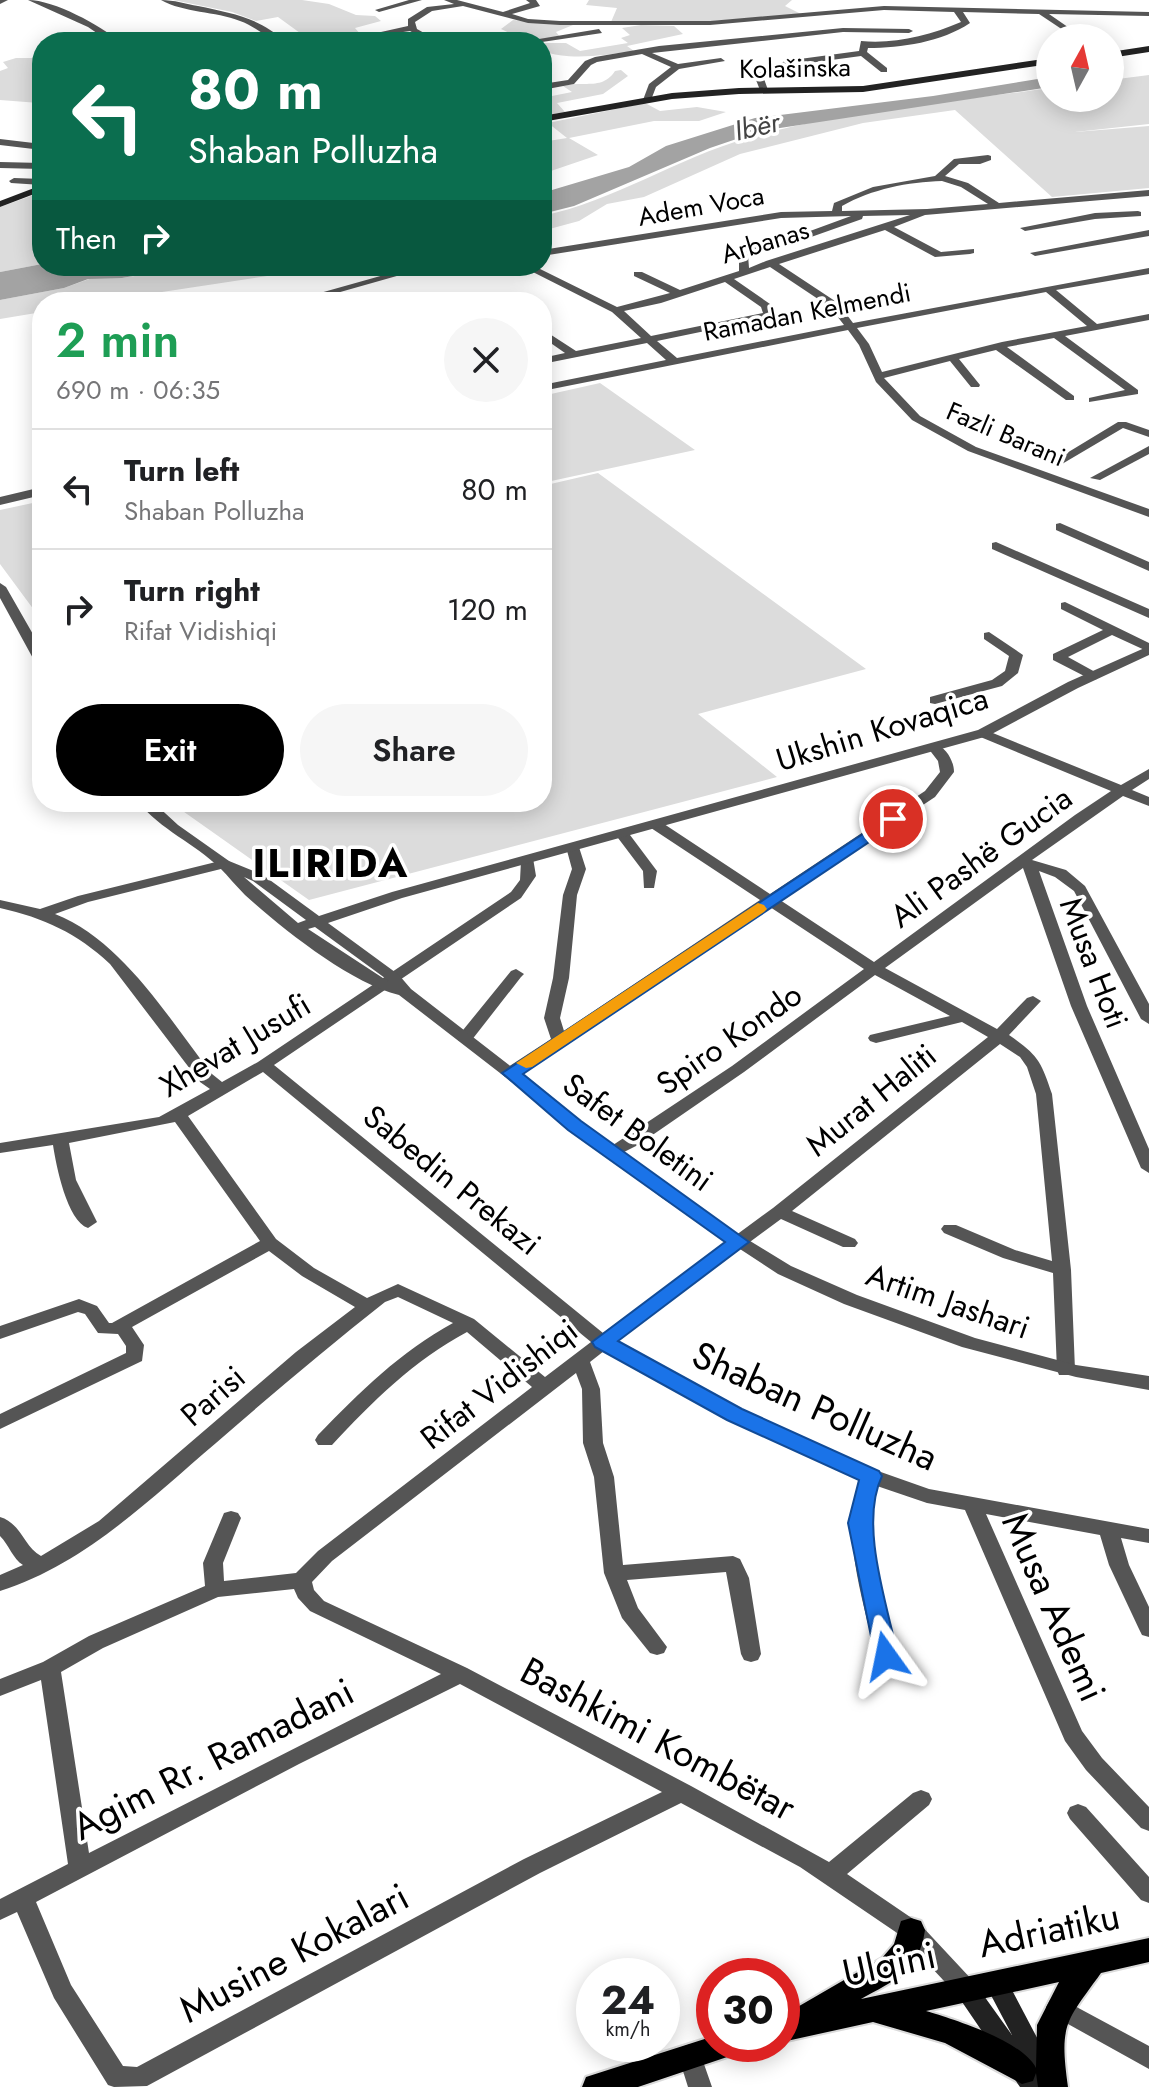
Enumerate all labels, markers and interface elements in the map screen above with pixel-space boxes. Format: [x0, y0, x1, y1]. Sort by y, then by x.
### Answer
north arrow [1036, 24, 1124, 112]
map controls [1036, 24, 1124, 112]
street label: Kolašinska [739, 48, 851, 88]
text: 80 m [188, 49, 323, 130]
icon: left [56, 64, 160, 168]
water label: Ibër [730, 101, 786, 152]
text: Shaban Polluzha [188, 124, 438, 176]
street label: Adem Voca [635, 176, 767, 236]
street label: Arbanas [716, 211, 814, 273]
icon: right [133, 216, 177, 260]
text: Then [56, 217, 117, 260]
street label: Ramadan Kelmendi [700, 273, 914, 351]
text: 2 min [56, 306, 179, 375]
button: close [444, 318, 528, 402]
text: 690 m · 06:35 [56, 371, 220, 409]
street label: Fazli Barani [941, 392, 1071, 476]
text: Turn left [124, 449, 239, 492]
icon: left [56, 467, 100, 511]
text: 80 m [461, 468, 528, 511]
text: Shaban Polluzha [124, 492, 305, 530]
text: Turn right [124, 569, 260, 612]
icon: right [56, 587, 100, 631]
text: 120 m [447, 588, 528, 631]
text: Rifat Vidishiqi [124, 612, 277, 650]
street label: Ukshin Kovaqica [770, 675, 994, 783]
button: Exit [56, 704, 284, 796]
button: Share [300, 704, 528, 796]
street label: Ali Pashë Gucia [881, 775, 1081, 939]
pin [859, 785, 927, 853]
icon: arrive [871, 797, 915, 841]
district label: ILIRIDA [253, 834, 409, 892]
street label: Musa Hoti [1048, 891, 1140, 1035]
street label: Spiro Kondo [647, 972, 811, 1106]
street label: Xhevat Jusufi [151, 982, 319, 1108]
street label: Murat Haliti [796, 1033, 946, 1167]
street label: Safet Boletini [553, 1062, 723, 1202]
street label: Sabedin Prekazi [353, 1094, 551, 1266]
street label: Artim Jashari [860, 1252, 1036, 1350]
street label: Rifat Vidishiqi [411, 1308, 587, 1460]
street label: Shaban Polluzha [683, 1327, 947, 1484]
street label: Parisi [171, 1355, 255, 1437]
street label: Musa Ademi [988, 1504, 1121, 1710]
position arrow [844, 1614, 928, 1698]
street label: Bashkimi Kombëtar [511, 1643, 806, 1834]
street label: Agim Rr. Ramadani [62, 1664, 363, 1853]
street label: Musine Kokalari [169, 1869, 418, 2036]
street label: Adriatiku [973, 1888, 1125, 1971]
street label: Ulqini [837, 1927, 941, 2000]
speed limit sign: 30 [696, 1958, 800, 2062]
text: 24 [601, 1971, 655, 2029]
text: km/h [605, 2015, 651, 2044]

